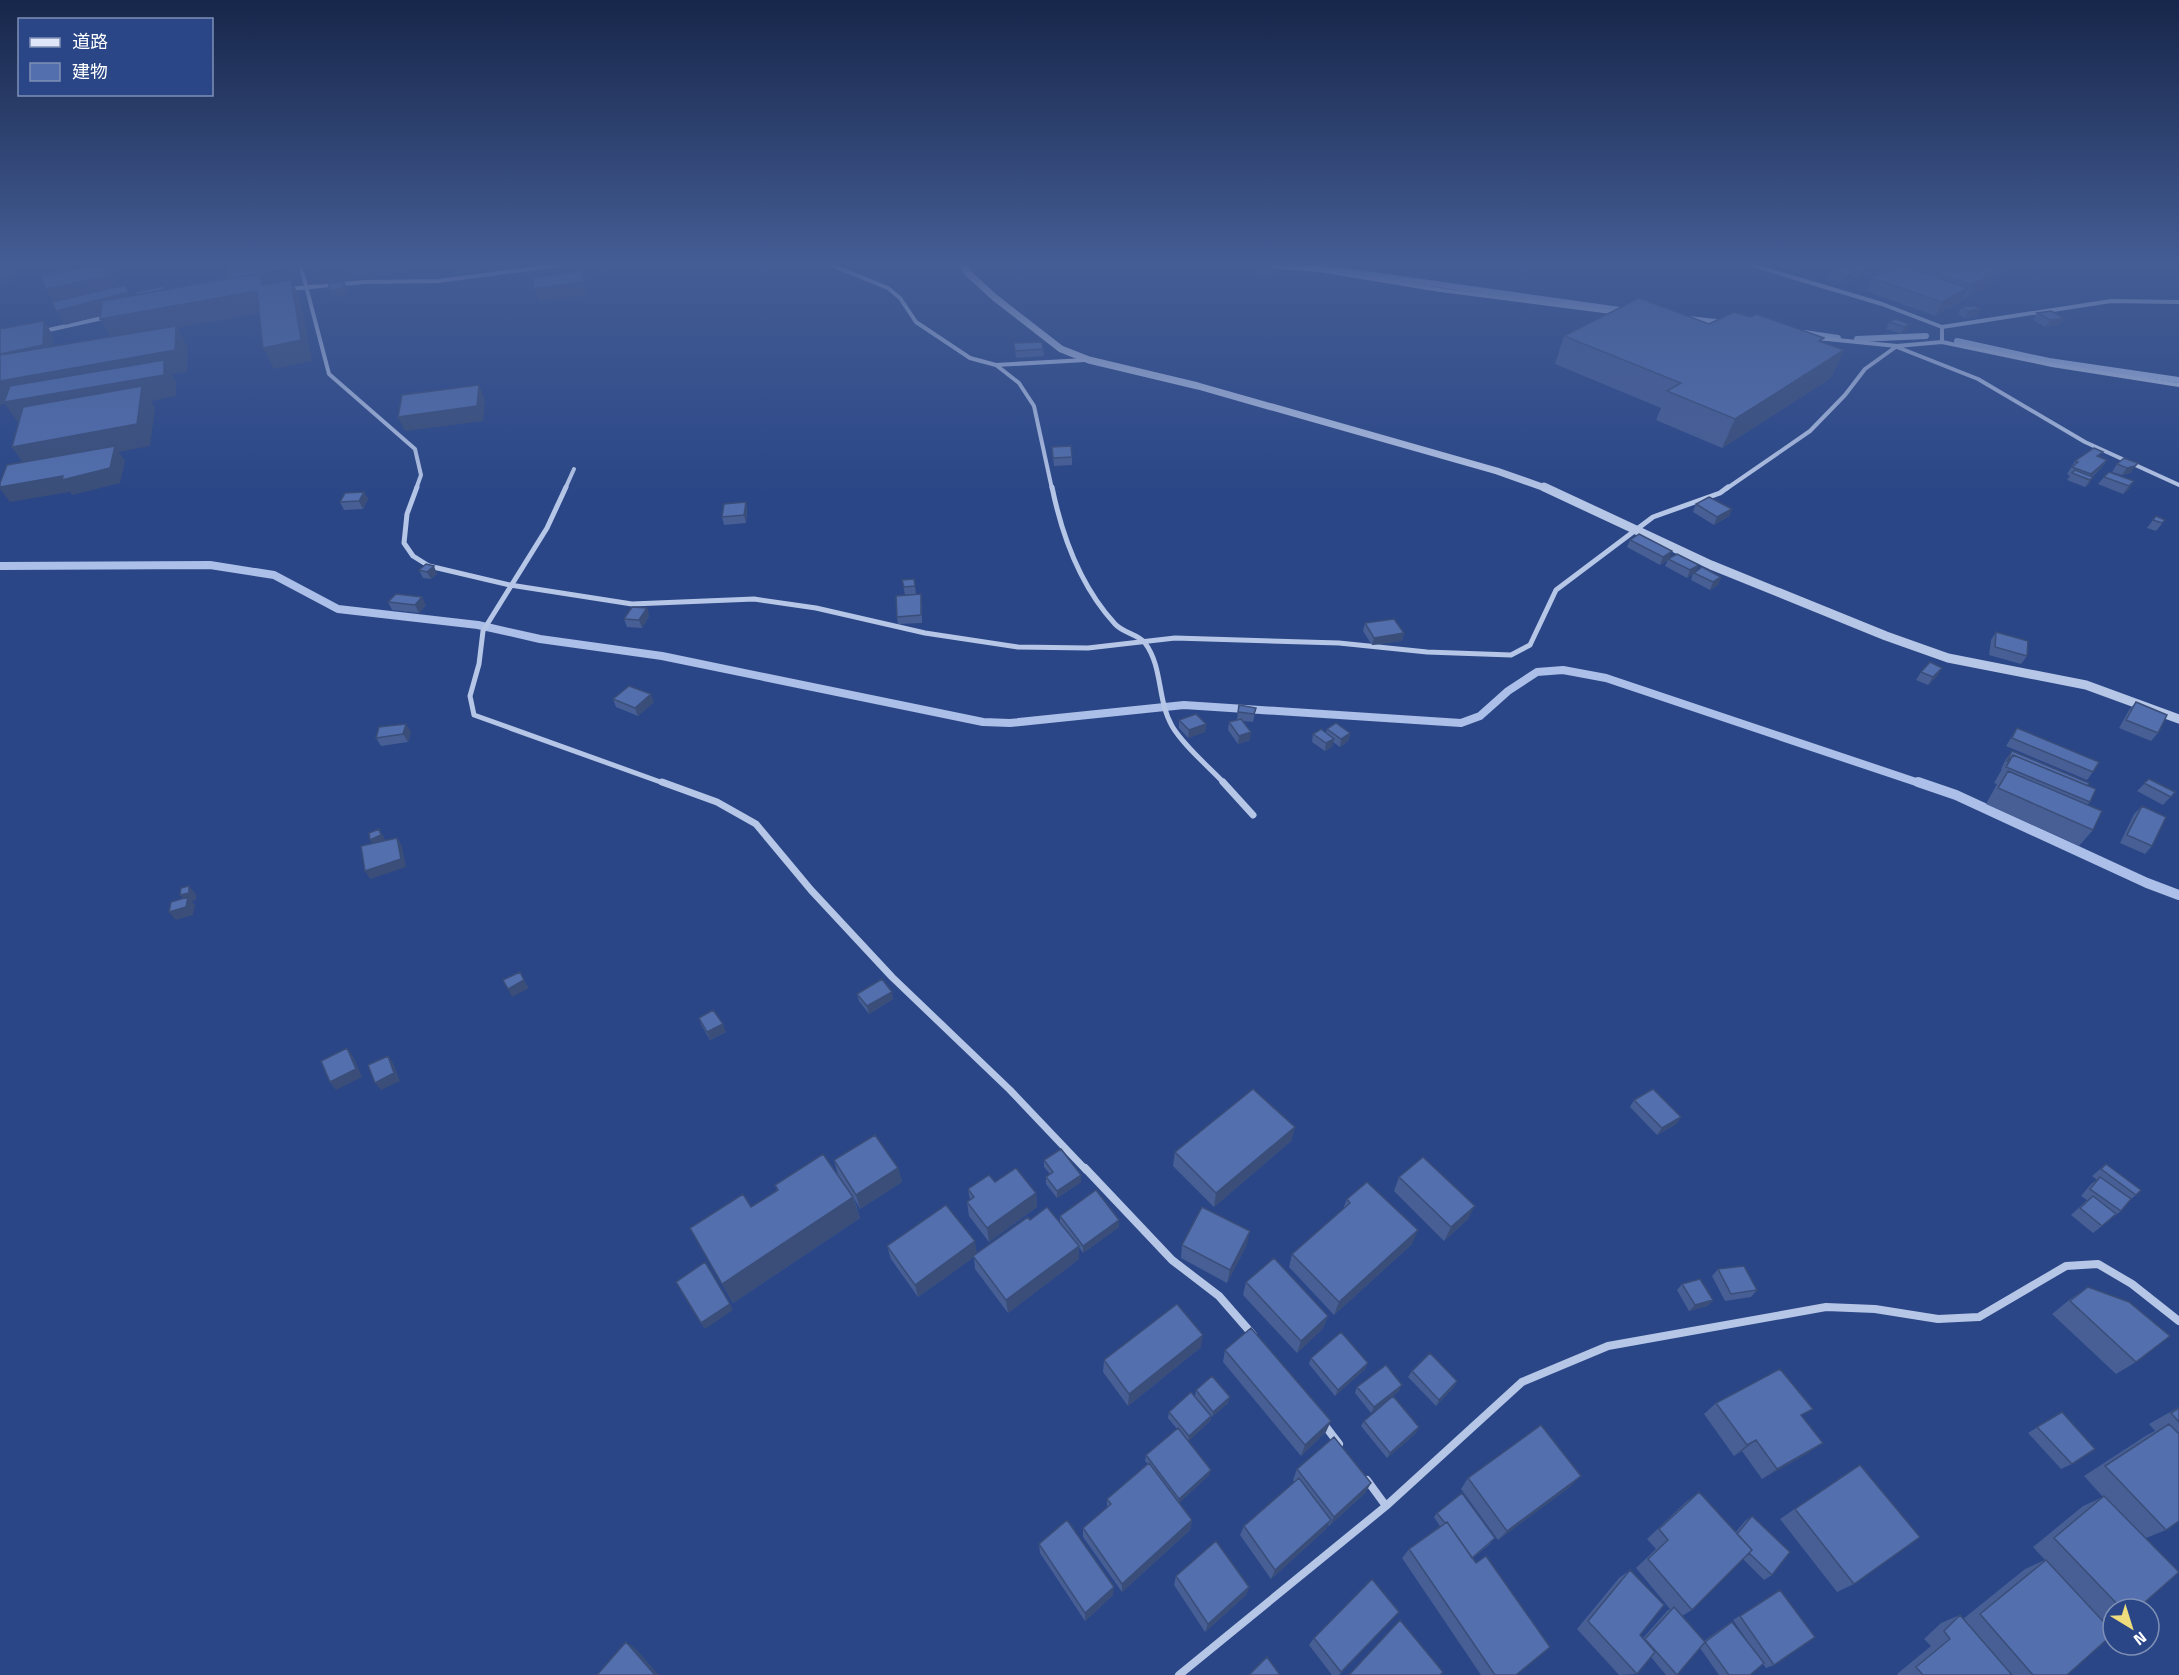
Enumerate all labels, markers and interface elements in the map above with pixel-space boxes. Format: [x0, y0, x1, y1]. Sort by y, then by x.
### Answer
legend [18, 18, 213, 96]
text: 道路 [72, 28, 108, 55]
text: 建物 [72, 58, 108, 85]
north arrow [2101, 1597, 2161, 1657]
text: N [2128, 1626, 2152, 1652]

